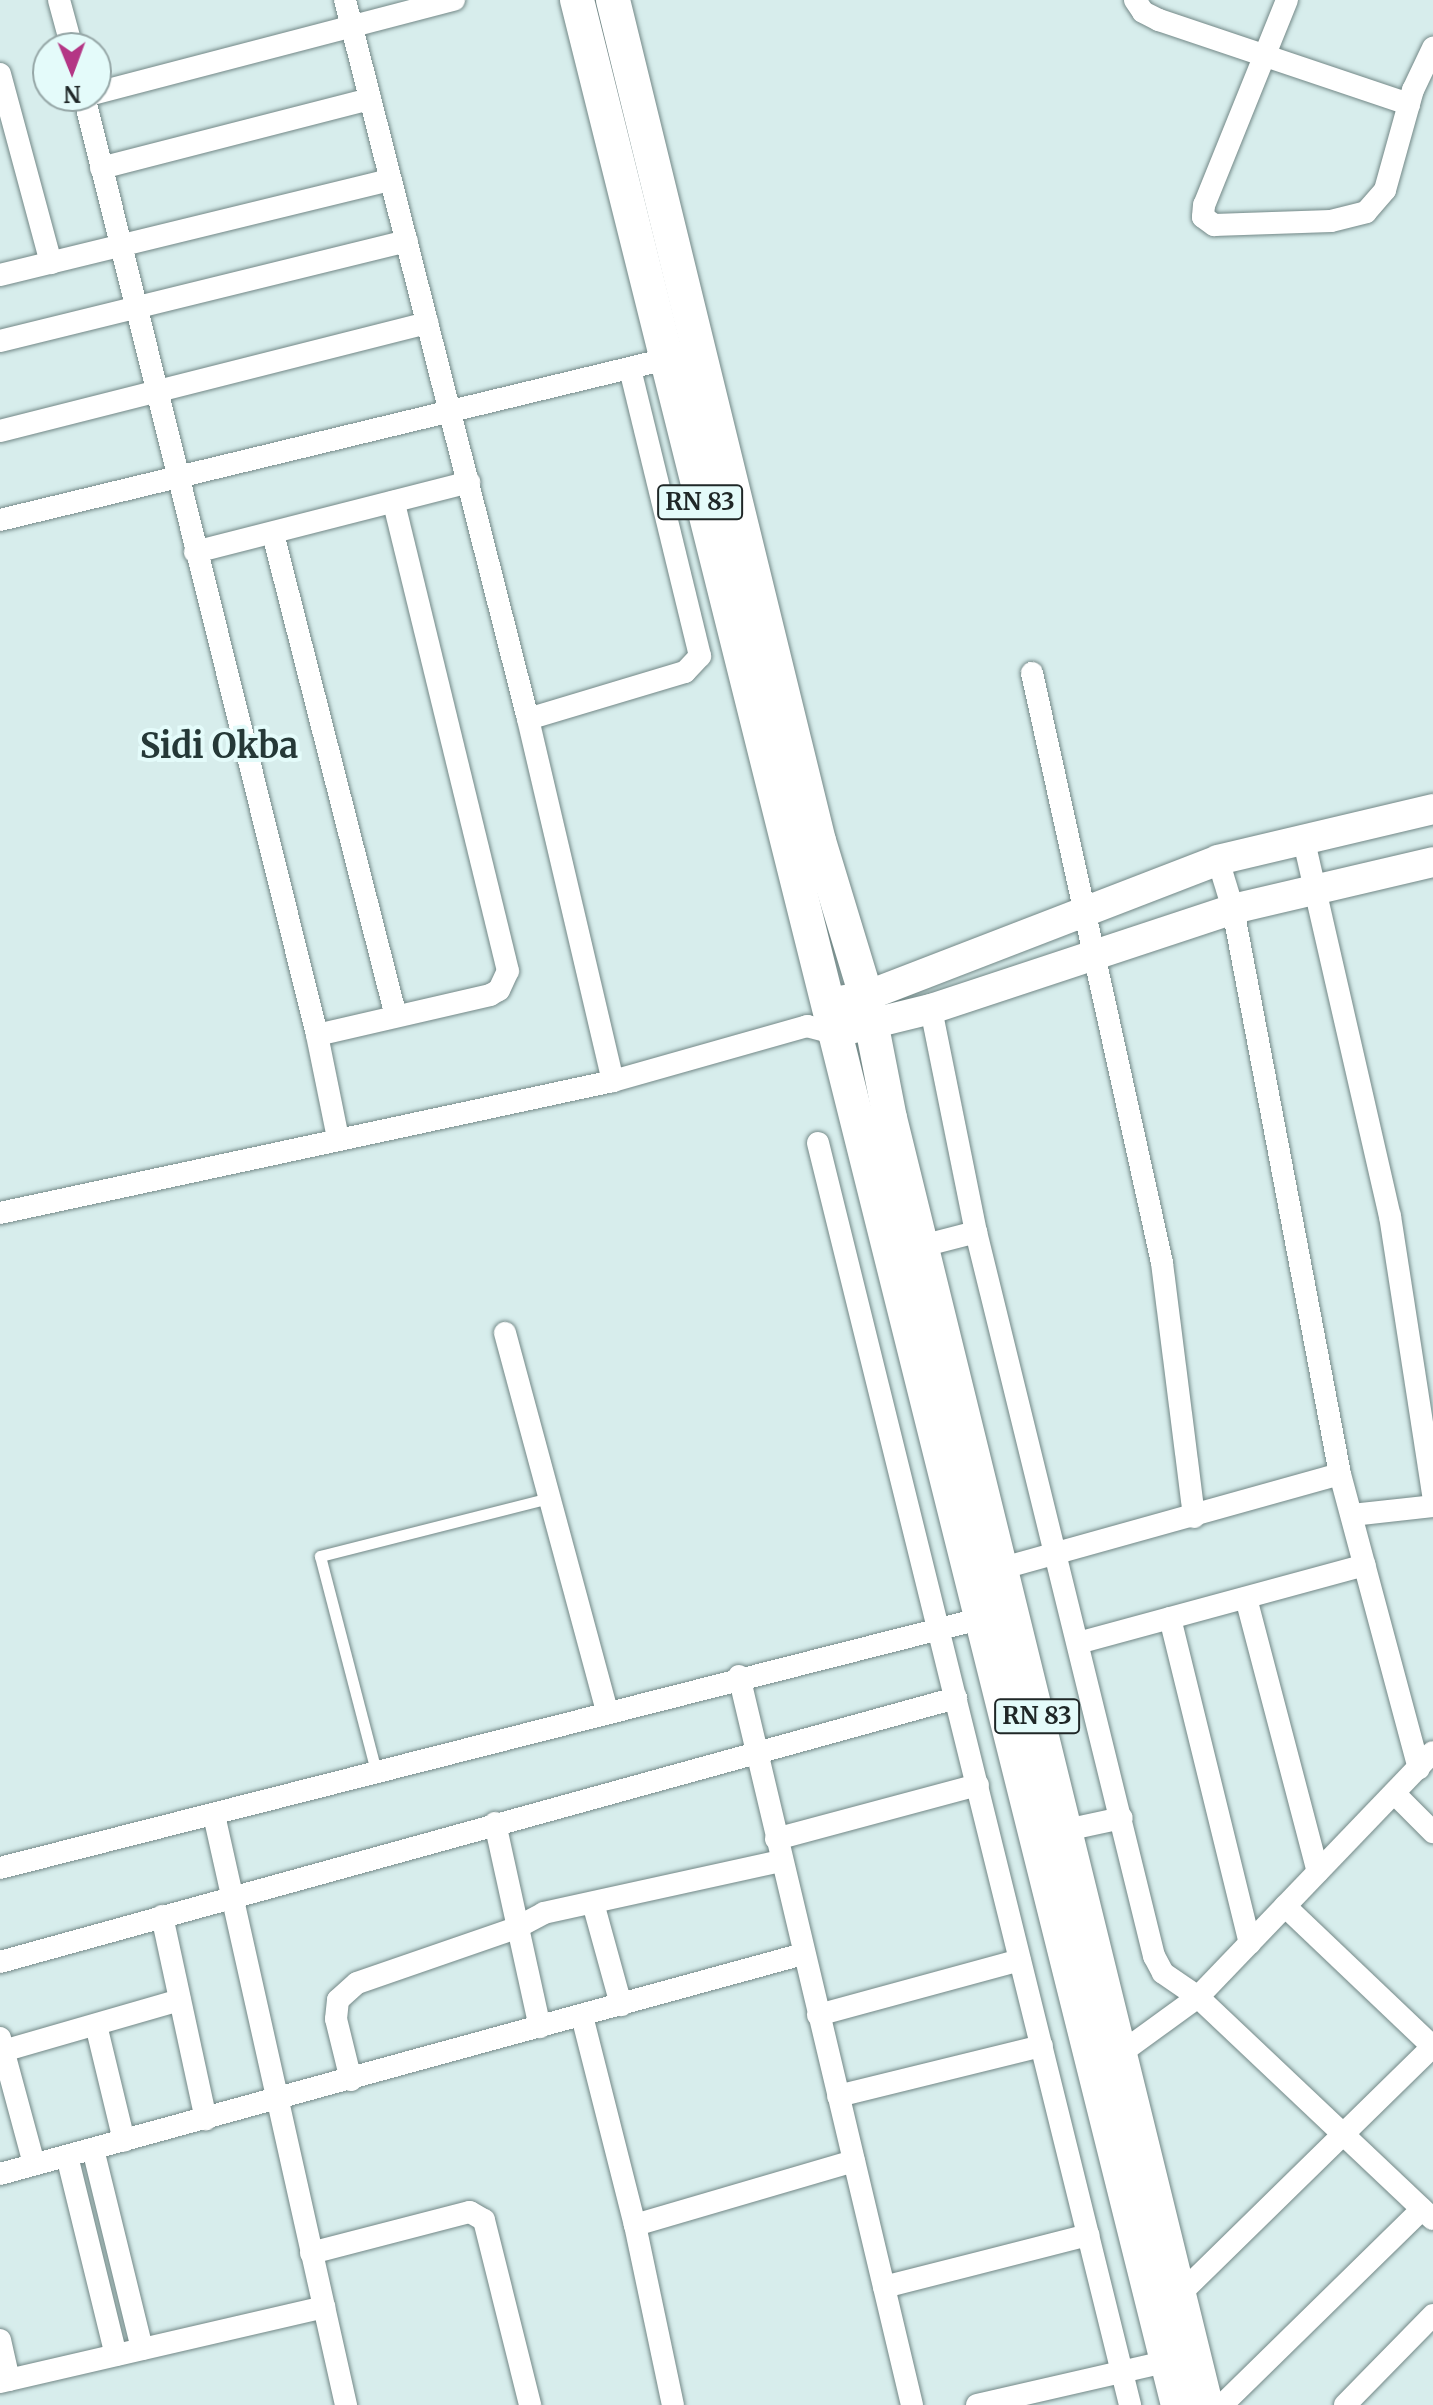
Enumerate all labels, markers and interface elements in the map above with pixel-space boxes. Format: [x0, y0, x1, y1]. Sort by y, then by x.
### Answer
north arrow [32, 32, 112, 112]
text: N [63, 80, 81, 108]
road number: RN 83 [656, 482, 744, 522]
district label: Sidi Okba [140, 727, 298, 767]
road number: RN 83 [993, 1696, 1081, 1736]

